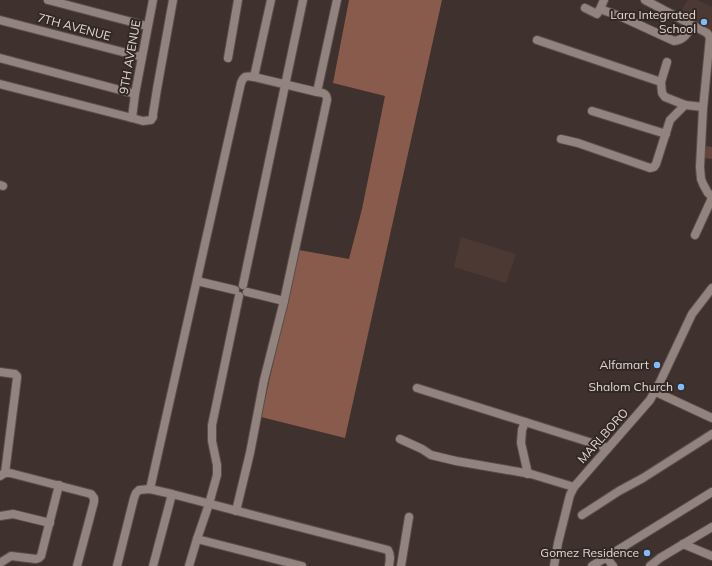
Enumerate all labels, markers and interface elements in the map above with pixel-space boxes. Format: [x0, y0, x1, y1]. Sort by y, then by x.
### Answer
place label: Lara Integrated School [610, 7, 696, 36]
street label: 7TH AVENUE [36, 10, 112, 43]
marker: Lara Integrated School [699, 17, 709, 27]
street label: 9TH AVENUE [116, 19, 143, 95]
place label: Alfamart [600, 357, 649, 372]
marker: Alfamart [652, 360, 662, 370]
place label: Shalom Church [589, 379, 673, 394]
marker: Shalom Church [676, 382, 686, 392]
street label: MARLBORO [574, 405, 631, 466]
place label: Gomez Residence [540, 545, 639, 560]
marker: Gomez Residence [642, 548, 652, 558]

